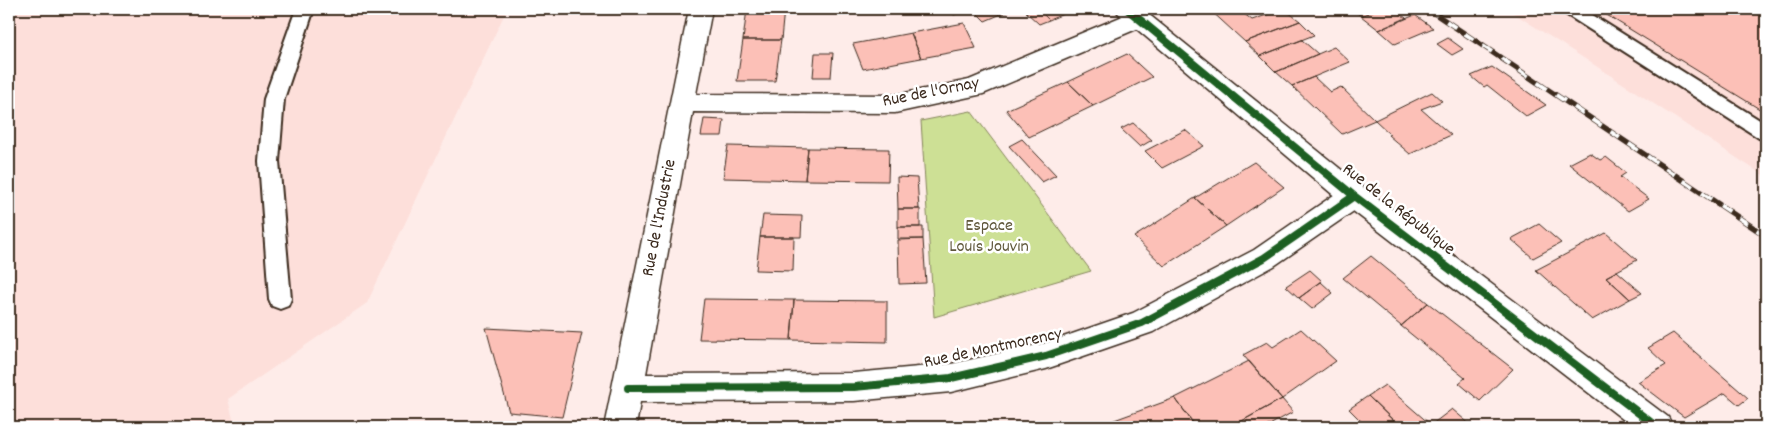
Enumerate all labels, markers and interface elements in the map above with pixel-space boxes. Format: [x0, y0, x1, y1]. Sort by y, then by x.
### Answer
street label: Rue de l'Ornay [881, 71, 982, 115]
street label: Rue de l'Industrie [636, 157, 684, 279]
street label: Rue de la République [1336, 158, 1460, 262]
park label: Espace Louis Jouvin [949, 214, 1029, 260]
street label: Rue de Montmorency [922, 322, 1065, 376]

